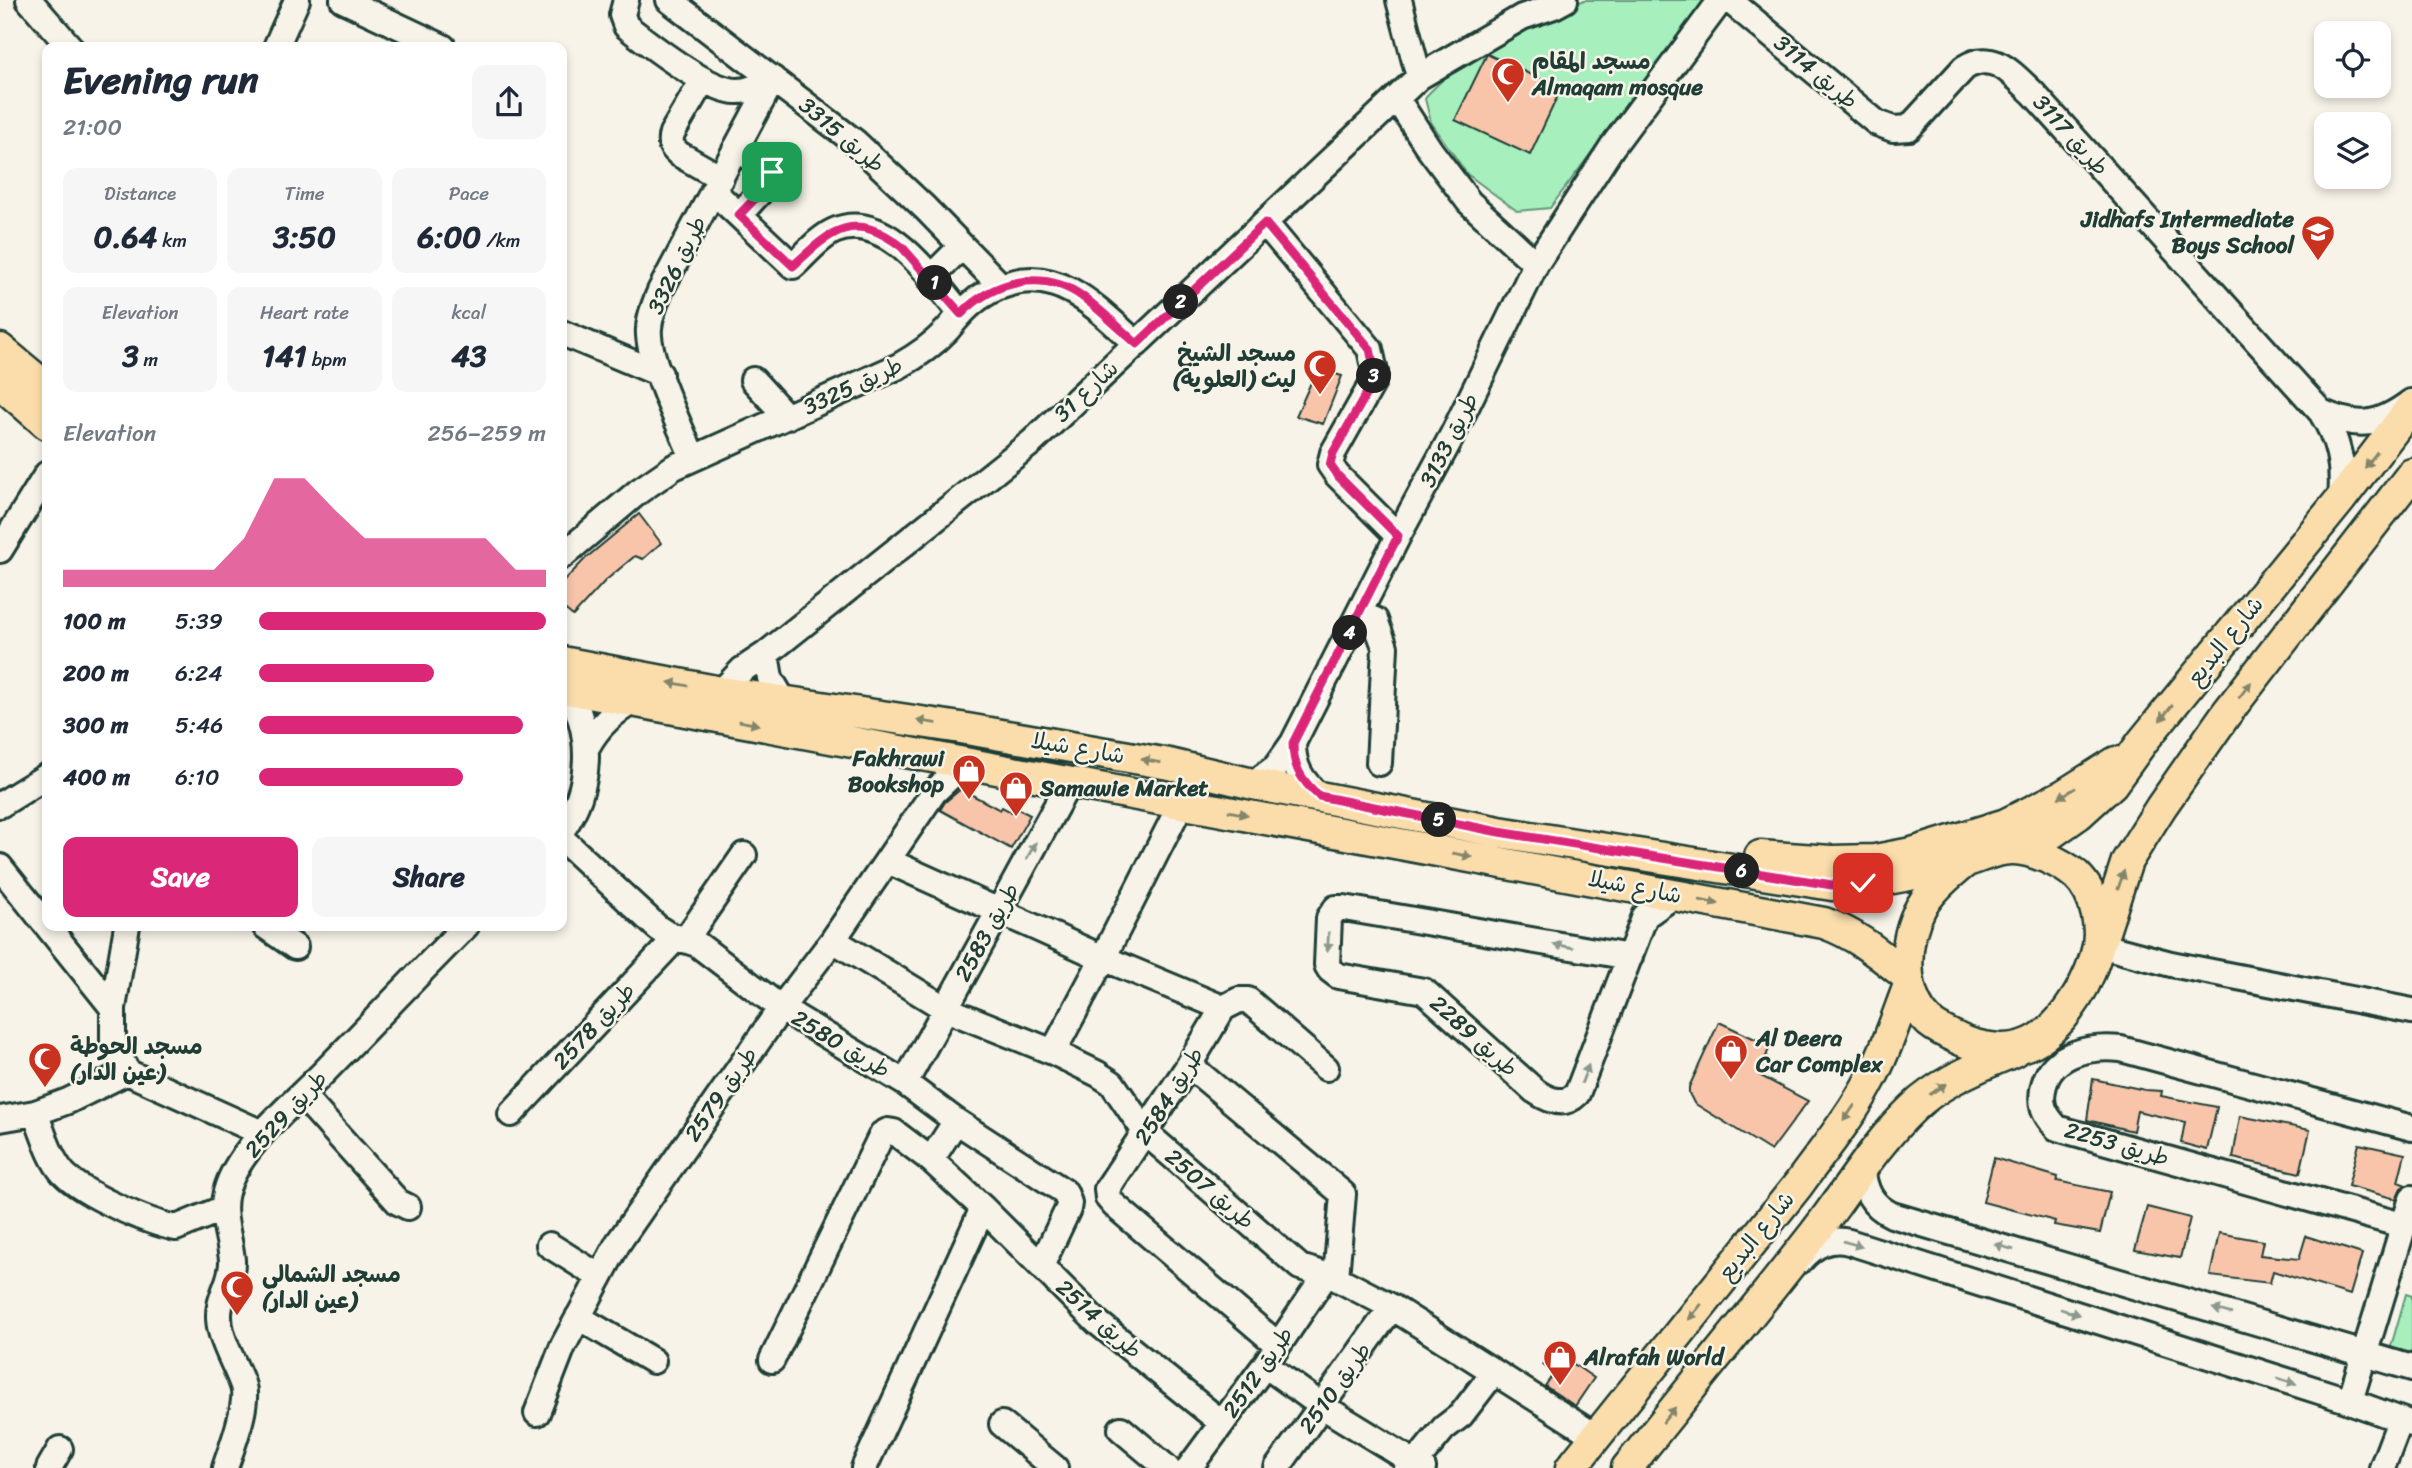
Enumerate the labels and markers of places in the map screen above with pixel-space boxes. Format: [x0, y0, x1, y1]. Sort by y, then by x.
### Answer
place label: مسجد المقام Almaqam mosque [1531, 41, 1703, 108]
mosque icon: مسجد المقام Almaqam mosque [1489, 55, 1527, 104]
pin [742, 142, 802, 202]
place label: Jidhafs Intermediate Boys School [2079, 199, 2295, 266]
school or university icon: Jidhafs Intermediate Boys School [2299, 213, 2337, 262]
pin: 1 [918, 266, 953, 300]
pin: 2 [1164, 284, 1198, 320]
place label: مسجد الشيخ ليث (العلوية) [1172, 333, 1296, 400]
mosque icon: مسجد الشيخ ليث (العلوية) [1301, 347, 1339, 396]
pin: 3 [1356, 358, 1392, 394]
pin: 4 [1332, 616, 1368, 650]
place label: Fakhrawi Bookshop [848, 738, 946, 805]
shop icon: Fakhrawi Bookshop [950, 752, 988, 801]
place label: Samawie Market [1039, 768, 1208, 809]
shop icon: Samawie Market [997, 769, 1035, 818]
pin: 5 [1422, 802, 1456, 838]
pin [1833, 853, 1893, 913]
pin: 6 [1724, 854, 1760, 888]
place label: Al Deera Car Complex [1755, 1018, 1884, 1085]
place label: مسجد الحوطة (عين الدار) [70, 1026, 203, 1093]
shop icon: Al Deera Car Complex [1712, 1032, 1750, 1081]
mosque icon: مسجد الحوطة (عين الدار) [26, 1040, 64, 1089]
place label: مسجد الشمالي (عين الدار) [262, 1254, 401, 1321]
mosque icon: مسجد الشمالي (عين الدار) [218, 1268, 256, 1317]
place label: Alrafah World [1583, 1337, 1725, 1378]
shop icon: Alrafah World [1541, 1338, 1579, 1387]

